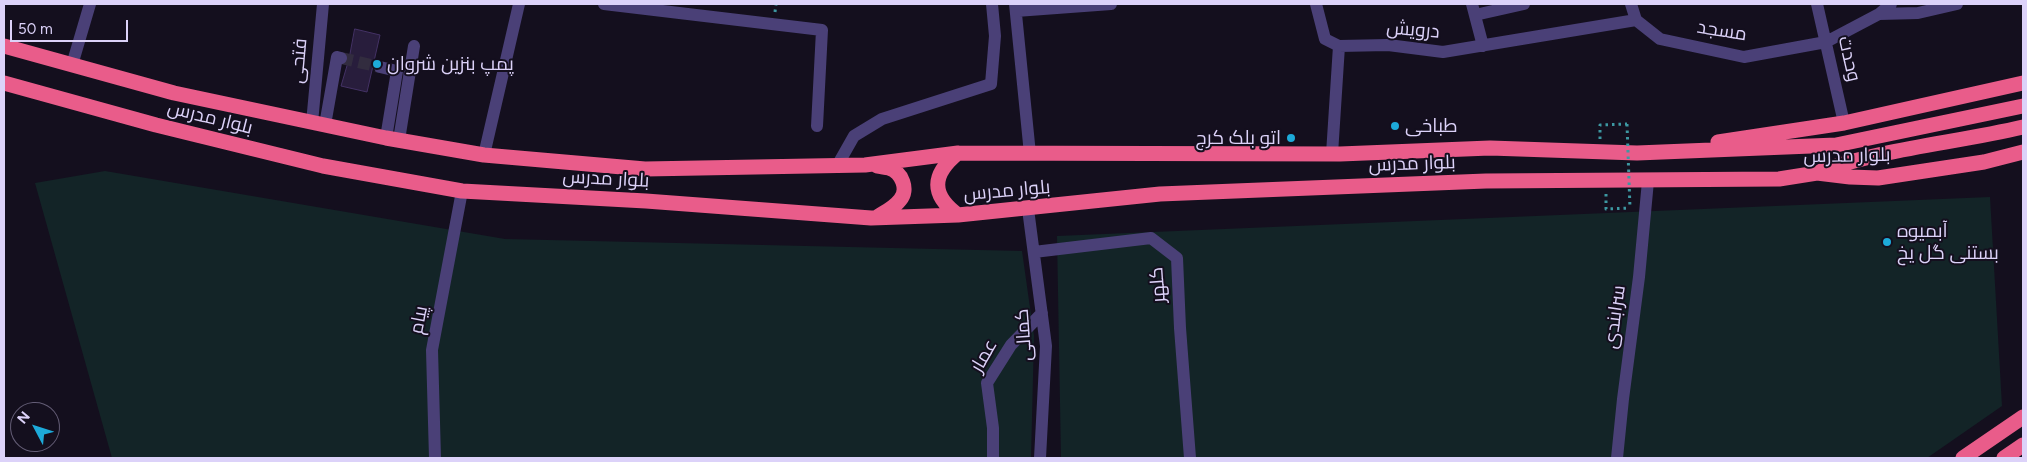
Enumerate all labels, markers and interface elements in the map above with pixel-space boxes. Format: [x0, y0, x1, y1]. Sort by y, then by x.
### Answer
scale bar [12, 10, 130, 42]
street label: درویش [1385, 16, 1441, 44]
street label: مسجد [1695, 16, 1749, 46]
text: 50 m [18, 20, 53, 38]
street label: وحدت [1833, 34, 1865, 84]
street label: فتحی [286, 37, 312, 85]
place label: پمپ بنزین شروان [387, 53, 514, 75]
marker: پمپ بنزین شروان [371, 58, 383, 70]
street label: بلوار مدرس [165, 96, 255, 140]
place label: طباخی [1405, 115, 1458, 137]
marker: طباخی [1389, 120, 1401, 132]
place label: اتو بلک کرج [1195, 127, 1281, 149]
marker: اتو بلک کرج [1285, 132, 1297, 144]
street label: بلوار مدرس [1803, 144, 1891, 168]
street label: بلوار مدرس [1368, 151, 1456, 177]
street label: بلوار مدرس [562, 165, 650, 193]
street label: بلوار مدرس [963, 176, 1051, 206]
place label: آبمیوه بستنی گل یخ [1897, 220, 1999, 264]
marker: آبمیوه بستنی گل یخ [1881, 236, 1893, 248]
street label: کلهر [1145, 266, 1171, 304]
street label: سرابندی [1599, 284, 1631, 350]
street label: پیام [405, 304, 433, 336]
street label: کمالی [1011, 308, 1037, 362]
street label: عمار [965, 335, 1003, 377]
north arrow [10, 402, 60, 452]
text: N [14, 408, 34, 427]

